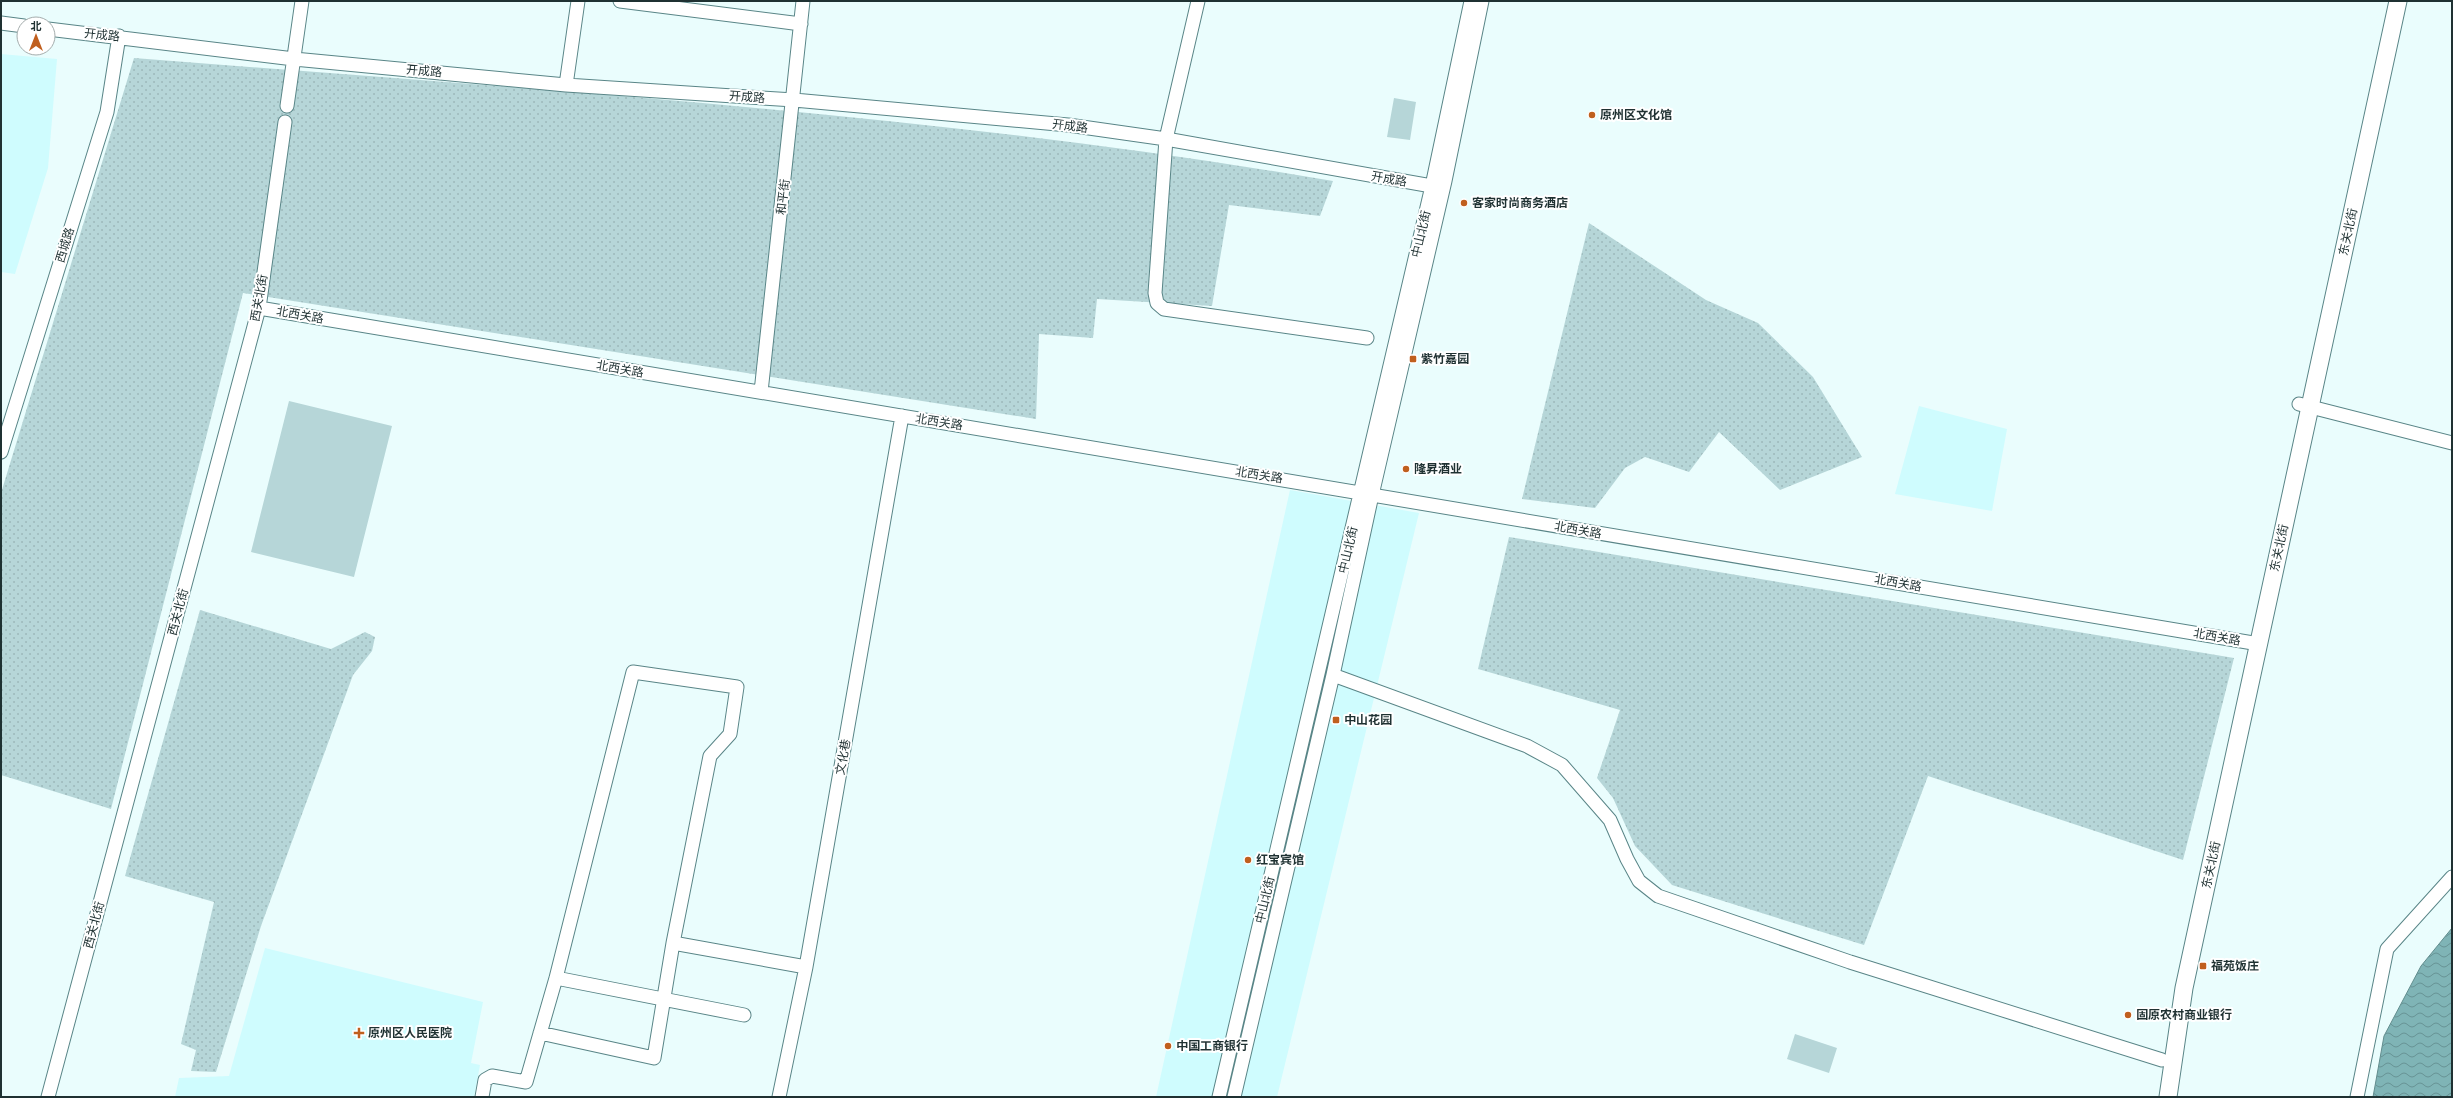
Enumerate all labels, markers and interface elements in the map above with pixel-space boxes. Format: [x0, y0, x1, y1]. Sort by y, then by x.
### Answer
north arrow [16, 16, 56, 56]
text: 北 [31, 19, 42, 33]
street label: 开成路 [83, 25, 121, 44]
street label: 开成路 [405, 61, 443, 80]
street label: 开成路 [729, 88, 766, 105]
place label: 原州区文化馆 [1600, 107, 1672, 122]
marker: 原州区文化馆 [1587, 110, 1597, 120]
street label: 开成路 [1051, 116, 1089, 135]
street label: 开成路 [1370, 168, 1408, 189]
street label: 和平街 [773, 178, 792, 216]
place label: 客家时尚商务酒店 [1472, 195, 1568, 210]
marker: 客家时尚商务酒店 [1459, 198, 1469, 208]
street label: 东关北街 [2335, 207, 2360, 257]
street label: 中山北街 [1408, 209, 1433, 259]
street label: 西城路 [52, 225, 77, 264]
street label: 西关北街 [247, 273, 270, 323]
street label: 北西关路 [275, 303, 325, 326]
place label: 紫竹嘉园 [1421, 351, 1469, 366]
marker: 紫竹嘉园 [1408, 354, 1418, 364]
street label: 北西关路 [595, 357, 645, 380]
street label: 北西关路 [914, 410, 964, 433]
place label: 隆昇酒业 [1414, 461, 1462, 476]
street label: 北西关路 [1234, 463, 1284, 486]
marker: 隆昇酒业 [1401, 464, 1411, 474]
street label: 北西关路 [1553, 518, 1603, 541]
street label: 东关北街 [2266, 523, 2291, 573]
street label: 中山北街 [1335, 525, 1360, 575]
street label: 北西关路 [1873, 571, 1923, 594]
street label: 西关北街 [164, 587, 191, 637]
street label: 北西关路 [2192, 625, 2242, 648]
place label: 中山花园 [1344, 712, 1392, 727]
marker: 中山花园 [1331, 715, 1341, 725]
street label: 文化巷 [832, 738, 853, 776]
street label: 东关北街 [2198, 840, 2223, 890]
place label: 红宝宾馆 [1256, 852, 1304, 867]
marker: 红宝宾馆 [1243, 855, 1253, 865]
street label: 中山北街 [1252, 875, 1277, 925]
street label: 西关北街 [80, 900, 107, 950]
place label: 福苑饭庄 [2211, 958, 2259, 973]
marker: 福苑饭庄 [2198, 961, 2208, 971]
place label: 固原农村商业银行 [2136, 1007, 2232, 1022]
marker: 固原农村商业银行 [2123, 1010, 2133, 1020]
place label: 原州区人民医院 [368, 1025, 452, 1040]
marker: 原州区人民医院 [353, 1027, 365, 1039]
place label: 中国工商银行 [1176, 1038, 1248, 1053]
marker: 中国工商银行 [1163, 1041, 1173, 1051]

